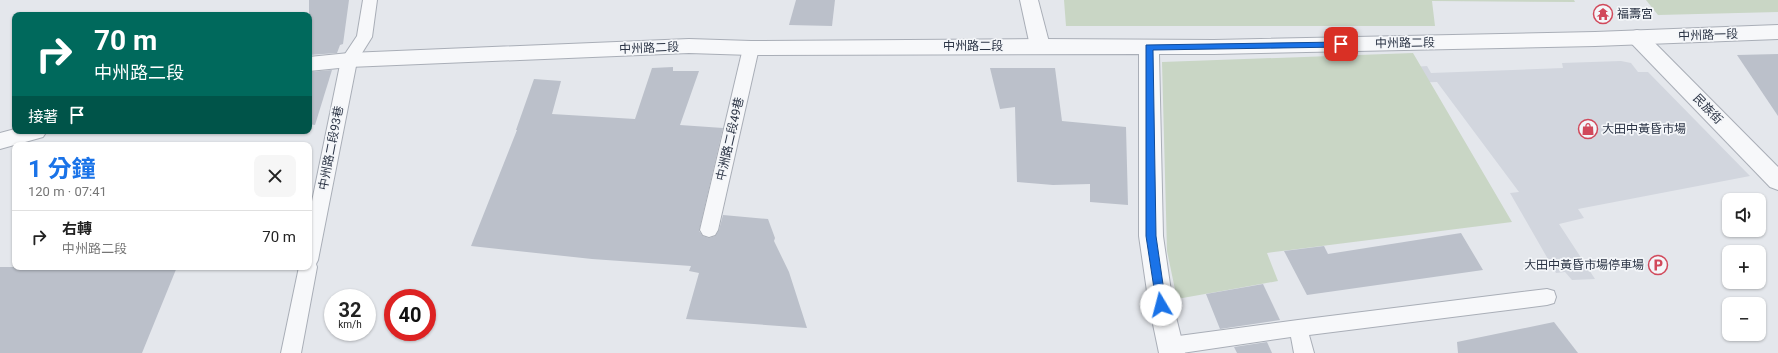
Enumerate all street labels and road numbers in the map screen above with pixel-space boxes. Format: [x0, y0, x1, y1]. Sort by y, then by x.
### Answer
street label: 中州路一段 [1678, 27, 1738, 43]
street label: 中州路二段 [1375, 35, 1435, 51]
street label: 中州路二段 [943, 39, 1003, 53]
street label: 中州路二段 [619, 40, 679, 56]
street label: 民族街 [1690, 91, 1726, 127]
street label: 中洲路二段49巷 [714, 96, 746, 182]
street label: 中州路二段93巷 [316, 105, 346, 191]

